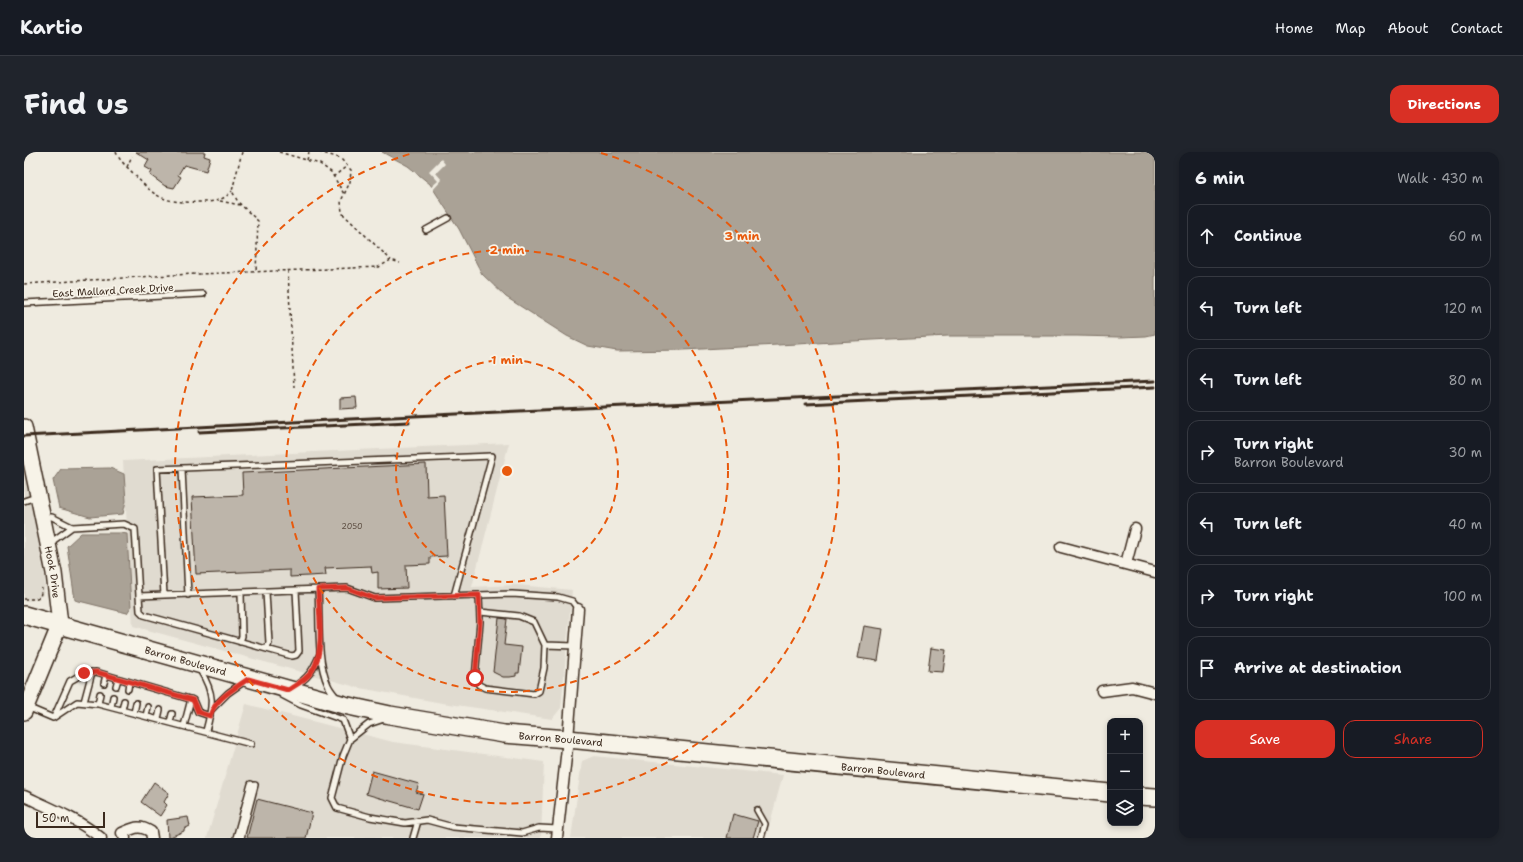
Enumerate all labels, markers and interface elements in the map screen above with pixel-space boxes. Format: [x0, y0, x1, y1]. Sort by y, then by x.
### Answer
text: Kartio [20, 15, 83, 40]
text: Home [1275, 19, 1314, 37]
text: Map [1336, 19, 1366, 37]
text: About [1388, 19, 1429, 37]
text: Contact [1451, 19, 1503, 37]
text: Find us [24, 85, 129, 123]
button: Directions [1390, 85, 1499, 123]
text: 6 min [1195, 167, 1245, 189]
text: Walk · 430 m [1397, 170, 1483, 187]
icon: ahead [1196, 225, 1218, 247]
text: Continue [1234, 226, 1302, 246]
text: 3 min [725, 228, 760, 244]
text: 60 m [1449, 228, 1482, 245]
text: 2 min [490, 242, 525, 258]
street label: East Mallard Creek Drive [52, 281, 174, 300]
icon: left [1196, 297, 1218, 319]
text: Turn left [1234, 298, 1302, 318]
text: 120 m [1444, 300, 1482, 317]
text: 1 min [491, 352, 523, 368]
icon: left [1196, 369, 1218, 391]
text: Turn left [1234, 370, 1302, 390]
text: 80 m [1448, 372, 1482, 389]
text: Turn right [1234, 434, 1314, 454]
icon: right [1196, 441, 1218, 463]
text: 30 m [1448, 444, 1482, 461]
text: Barron Boulevard [1234, 454, 1343, 471]
centre of rings [500, 464, 514, 478]
icon: left [1196, 513, 1218, 535]
text: Turn left [1234, 514, 1302, 534]
text: 40 m [1448, 516, 1482, 533]
house number: 2050 [341, 521, 363, 532]
street label: Hook Drive [42, 545, 63, 599]
icon: right [1196, 585, 1218, 607]
text: Turn right [1234, 586, 1314, 606]
text: 100 m [1443, 588, 1482, 605]
street label: Barron Boulevard [143, 643, 229, 679]
icon: arrive [1196, 657, 1218, 679]
text: Arrive at destination [1234, 658, 1402, 678]
route end [75, 664, 93, 682]
route start [466, 669, 484, 687]
map controls [1107, 718, 1143, 826]
button: + [1107, 718, 1143, 754]
button: Save [1195, 720, 1335, 758]
button: Share [1343, 720, 1483, 758]
street label: Barron Boulevard [518, 729, 604, 749]
button: − [1107, 754, 1143, 790]
street label: Barron Boulevard [841, 760, 926, 782]
button: layers [1107, 790, 1143, 826]
scale bar [36, 810, 105, 829]
text: 50 m [42, 811, 70, 826]

